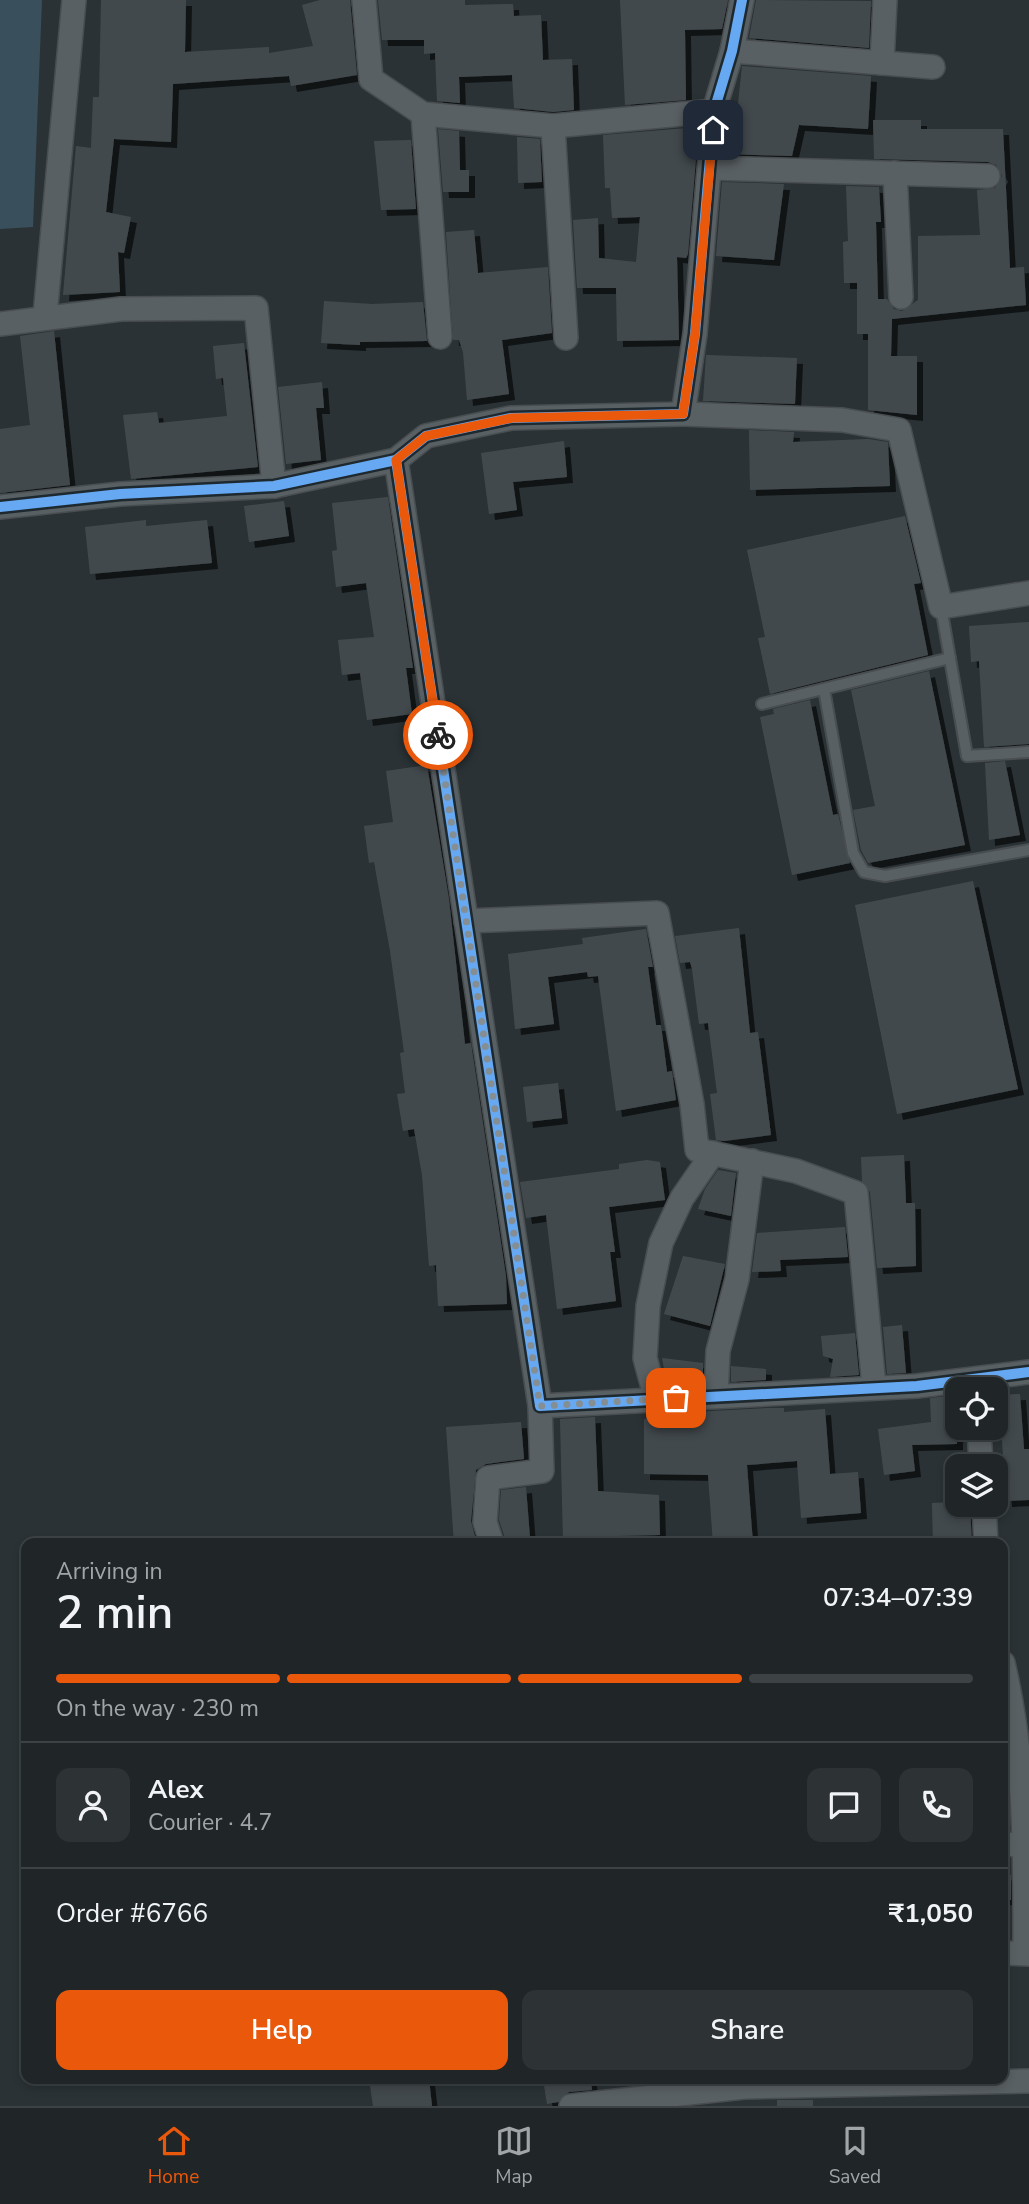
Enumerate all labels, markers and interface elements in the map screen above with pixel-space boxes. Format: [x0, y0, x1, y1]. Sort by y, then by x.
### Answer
pin [683, 100, 743, 160]
icon: home [694, 111, 732, 149]
courier [403, 700, 473, 770]
icon: bike [419, 716, 457, 754]
pin [646, 1368, 706, 1428]
map controls [945, 1377, 1008, 1517]
button: locate [945, 1377, 1008, 1440]
icon: bag [657, 1379, 695, 1417]
button: layers [945, 1454, 1008, 1517]
text: Arriving in [56, 1556, 163, 1587]
text: 07:34–07:39 [823, 1580, 973, 1615]
text: 2 min [56, 1581, 173, 1644]
text: On the way · 230 m [56, 1693, 259, 1724]
button: person [56, 1768, 130, 1842]
button: chat [807, 1768, 881, 1842]
button: phone [899, 1768, 973, 1842]
text: Alex [148, 1772, 204, 1807]
text: Courier · 4.7 [148, 1807, 272, 1838]
text: Order #6766 [56, 1896, 208, 1931]
text: ₹1,050 [889, 1896, 973, 1931]
button: Help [56, 1990, 508, 2070]
button: Share [522, 1990, 973, 2070]
tab: Home [148, 2122, 199, 2190]
tab: Map [495, 2122, 533, 2190]
tab: Saved [829, 2122, 881, 2190]

